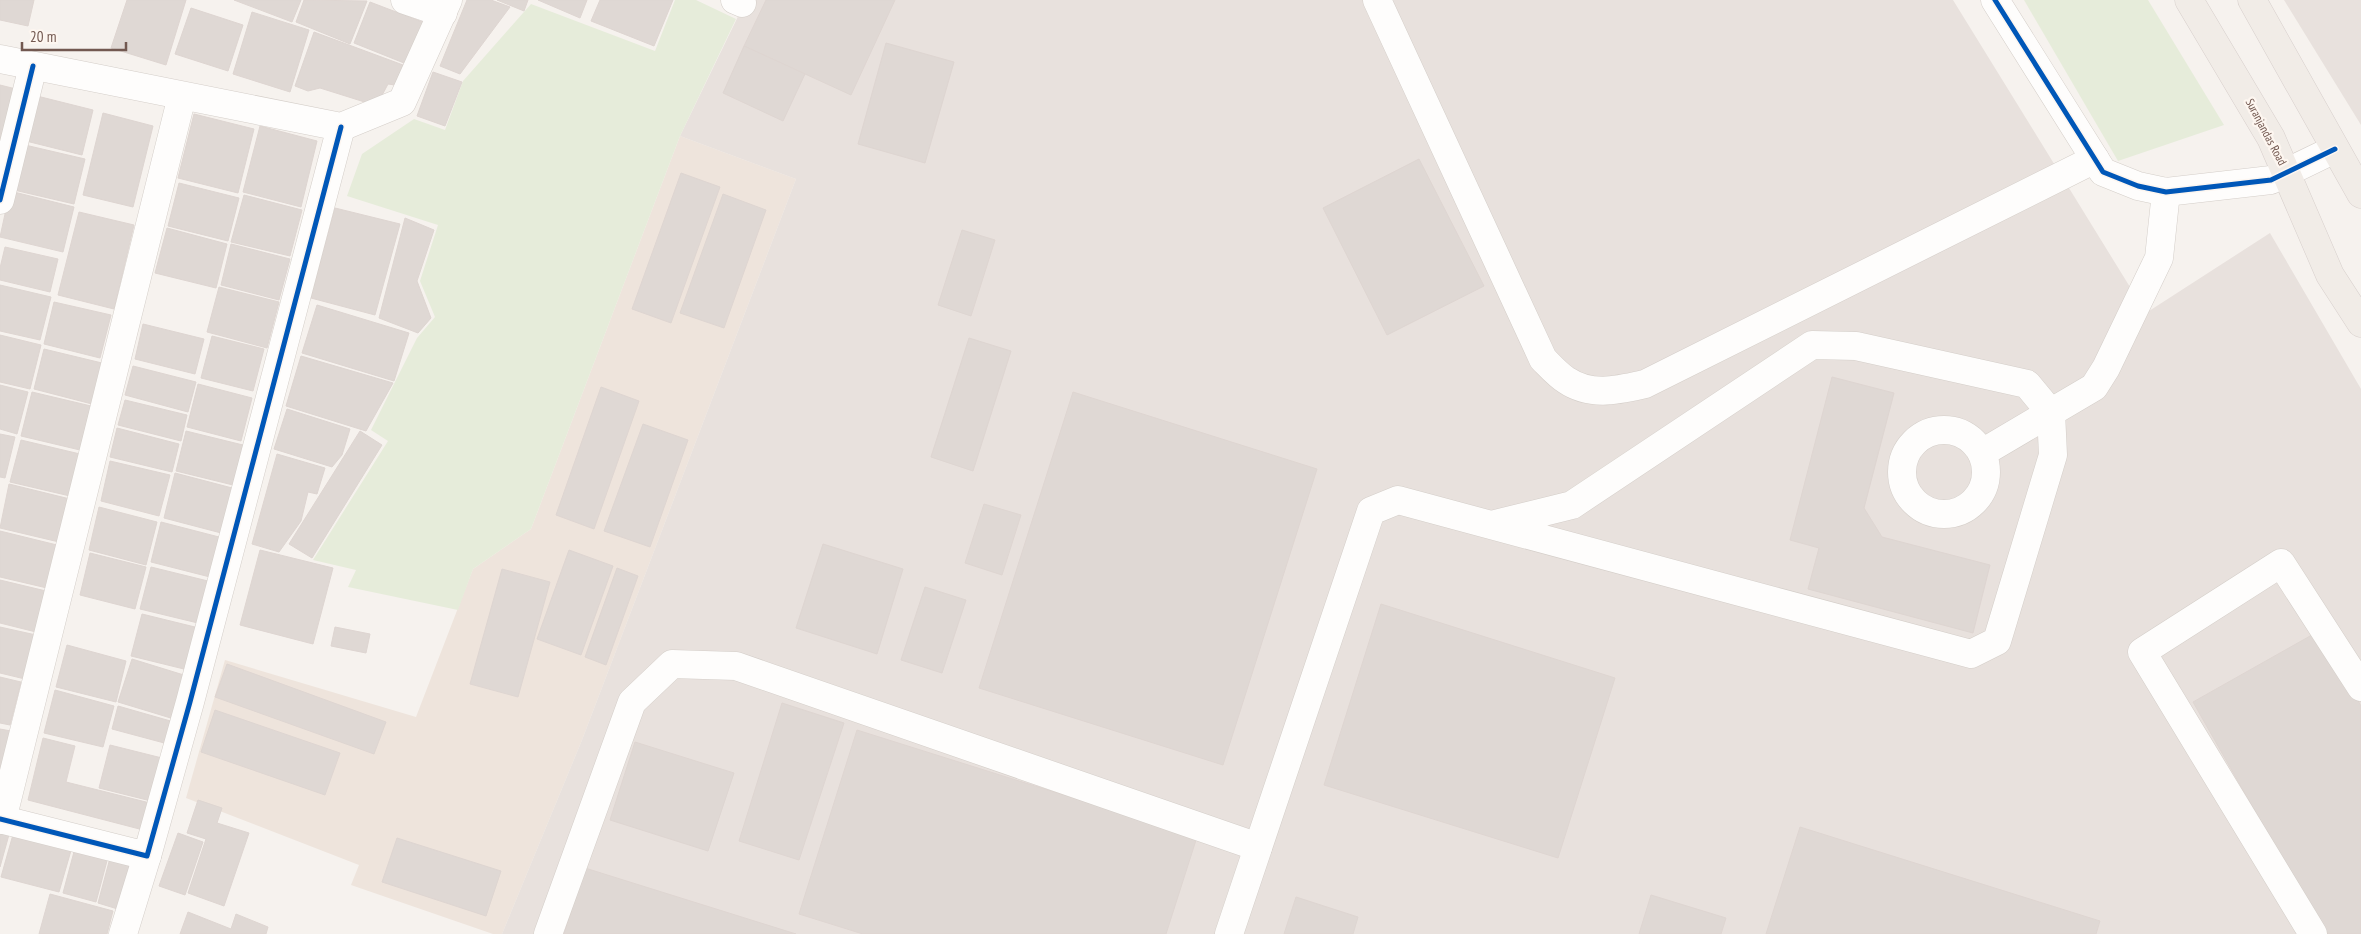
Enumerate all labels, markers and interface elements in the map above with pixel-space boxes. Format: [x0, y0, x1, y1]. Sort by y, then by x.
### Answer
scale bar [22, 20, 126, 52]
text: 20 m [30, 27, 56, 46]
street label: Suranjandas Road [2243, 96, 2290, 168]

